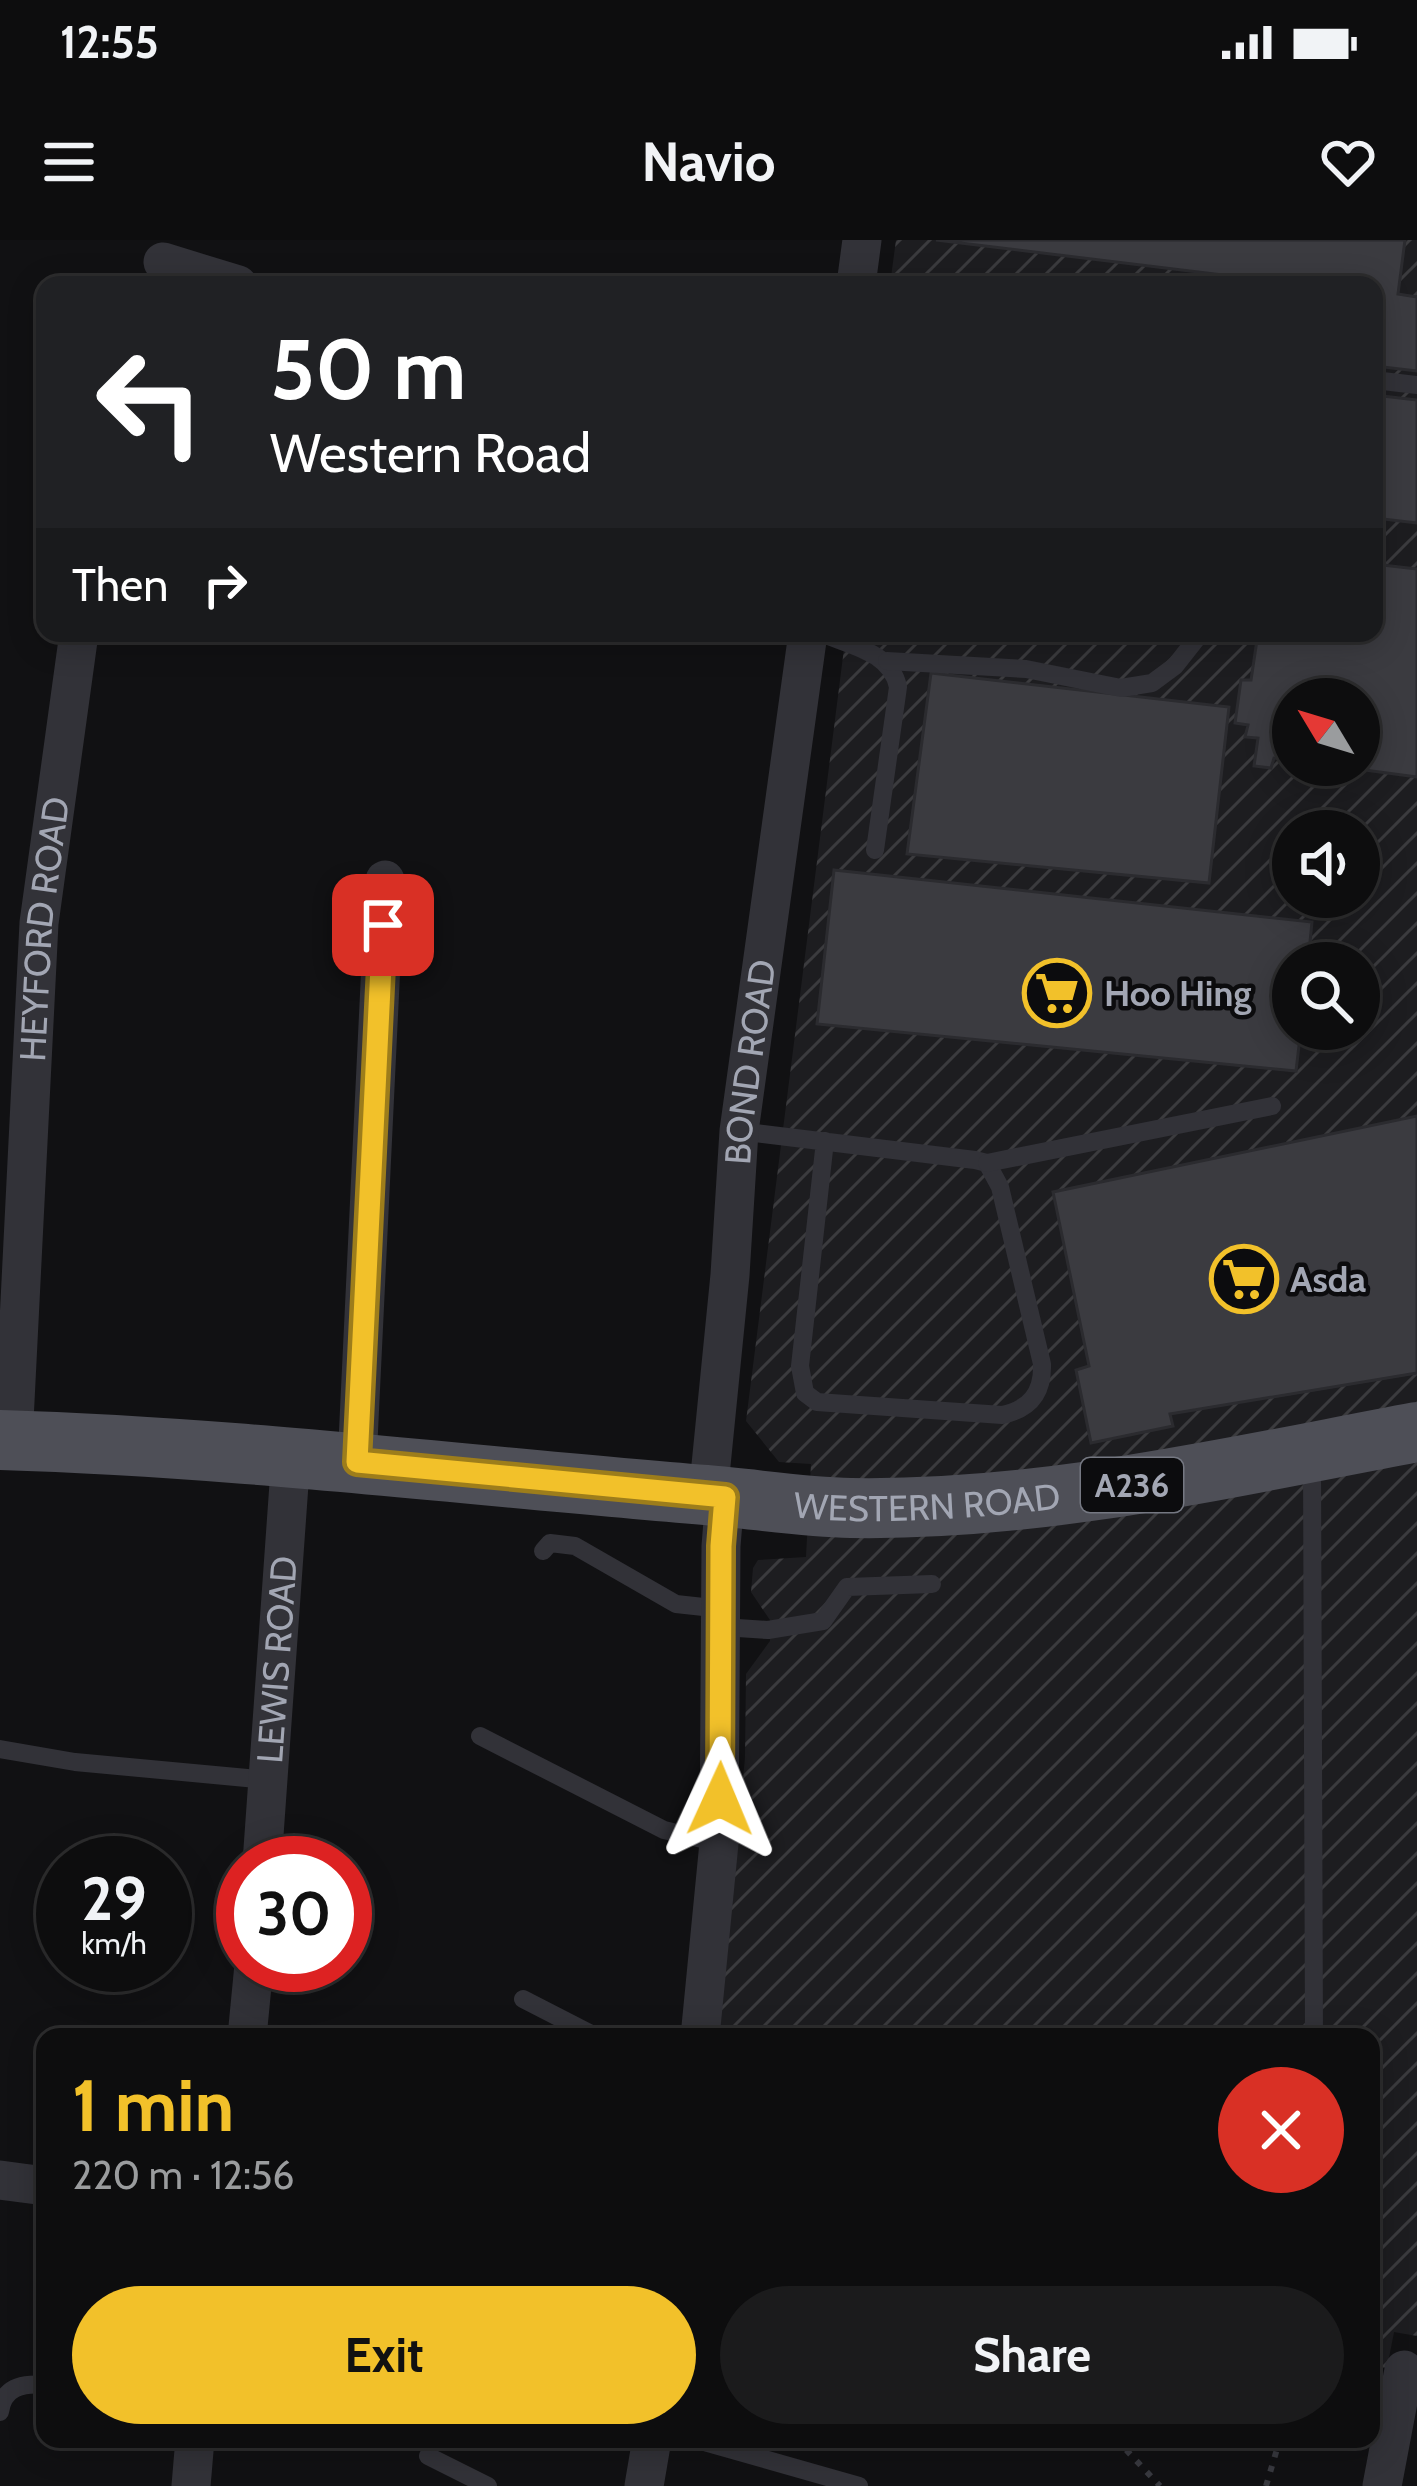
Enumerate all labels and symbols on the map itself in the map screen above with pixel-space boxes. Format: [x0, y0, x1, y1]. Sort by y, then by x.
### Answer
north arrow [1272, 678, 1380, 786]
street label: HEYFORD ROAD [10, 794, 78, 1062]
pin [332, 874, 434, 976]
street label: BOND ROAD [715, 957, 785, 1166]
supermarket icon: Hoo Hing [1022, 958, 1092, 1028]
place label: Hoo Hing [1104, 971, 1251, 1015]
supermarket icon: Asda [1209, 1244, 1279, 1314]
place label: Asda [1290, 1257, 1366, 1301]
road number: A236 [1081, 1458, 1183, 1512]
street label: WESTERN ROAD [792, 1473, 1063, 1530]
street label: LEWIS ROAD [247, 1554, 306, 1765]
position arrow [657, 1736, 783, 1862]
speed limit sign: 30 [216, 1836, 372, 1992]

